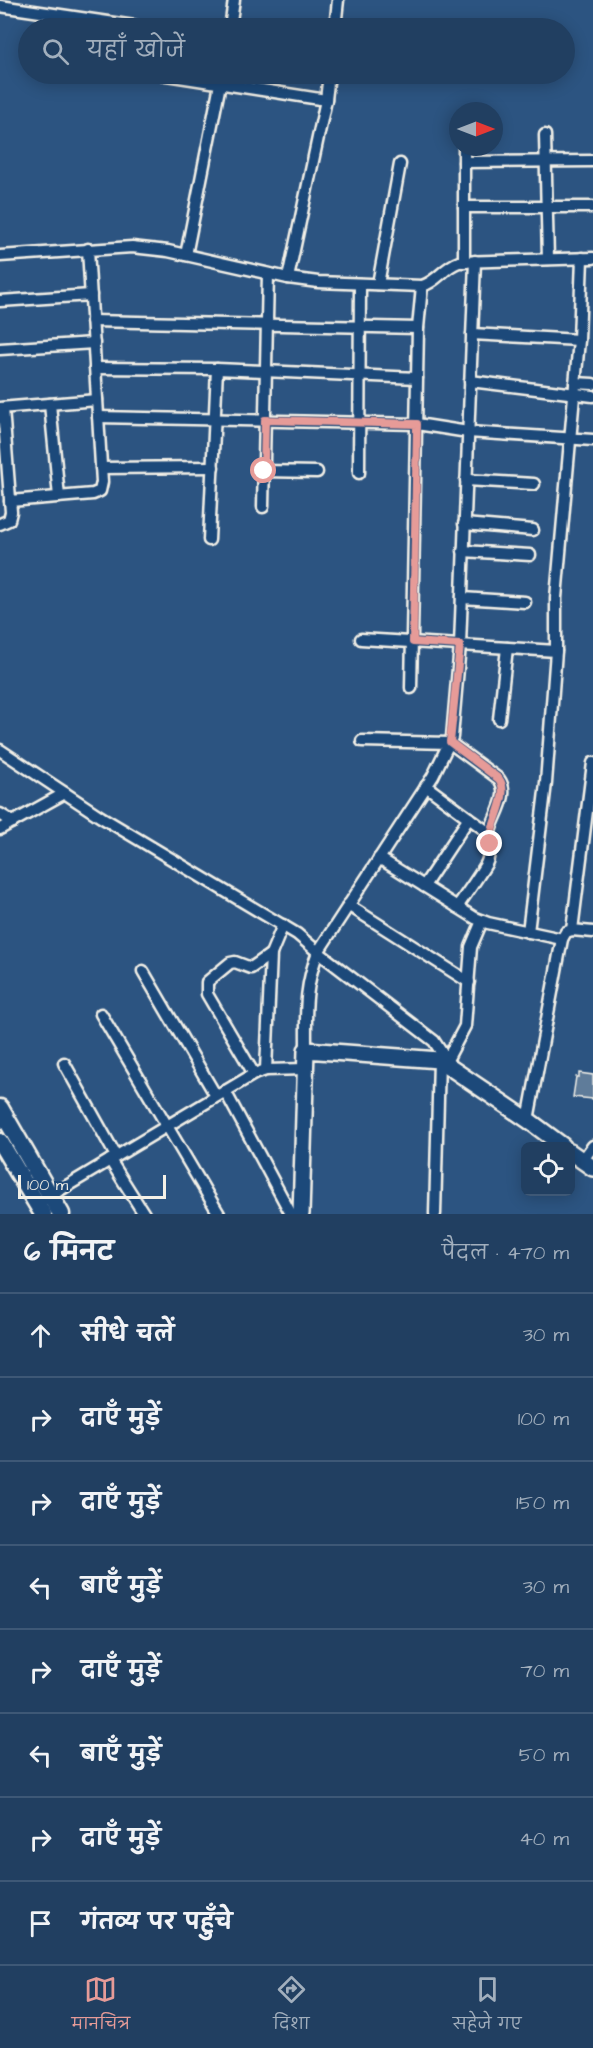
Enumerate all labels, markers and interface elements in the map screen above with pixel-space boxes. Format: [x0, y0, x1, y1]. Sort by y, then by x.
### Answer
search box [18, 18, 575, 84]
icon: search [39, 35, 72, 68]
text: यहाँ खोजें [87, 35, 185, 66]
north arrow [449, 102, 503, 156]
route start [250, 457, 276, 483]
route end [476, 830, 502, 856]
map controls [521, 1142, 575, 1196]
button: locate [521, 1142, 575, 1196]
scale bar [18, 1172, 166, 1200]
text: 100 m [27, 1174, 68, 1196]
text: 6 मिनट [24, 1234, 114, 1270]
text: पैदल · 470 m [442, 1239, 569, 1267]
icon: ahead [24, 1319, 57, 1352]
text: सीधे चलें [81, 1319, 174, 1350]
text: 30 m [523, 1321, 569, 1349]
icon: right [24, 1403, 57, 1436]
text: दाएँ मुड़ें [81, 1403, 161, 1434]
text: 100 m [518, 1405, 569, 1433]
icon: right [24, 1487, 57, 1520]
text: दाएँ मुड़ें [81, 1487, 161, 1518]
text: 150 m [516, 1489, 569, 1517]
icon: left [24, 1571, 57, 1604]
text: बाएँ मुड़ें [81, 1571, 161, 1602]
text: 30 m [523, 1573, 569, 1601]
icon: right [24, 1655, 57, 1688]
text: दाएँ मुड़ें [81, 1655, 161, 1686]
text: 70 m [521, 1657, 569, 1685]
icon: left [24, 1739, 57, 1772]
text: बाएँ मुड़ें [81, 1739, 161, 1770]
text: 50 m [519, 1741, 569, 1769]
icon: right [24, 1823, 57, 1856]
text: दाएँ मुड़ें [81, 1823, 161, 1854]
text: 40 m [519, 1825, 569, 1853]
icon: arrive [24, 1907, 57, 1940]
text: गंतव्य पर पहुँचे [81, 1907, 232, 1938]
tab: मानचित्र [72, 1973, 130, 2041]
tab: दिशा [273, 1973, 310, 2041]
tab: सहेजे गए [453, 1973, 521, 2041]

